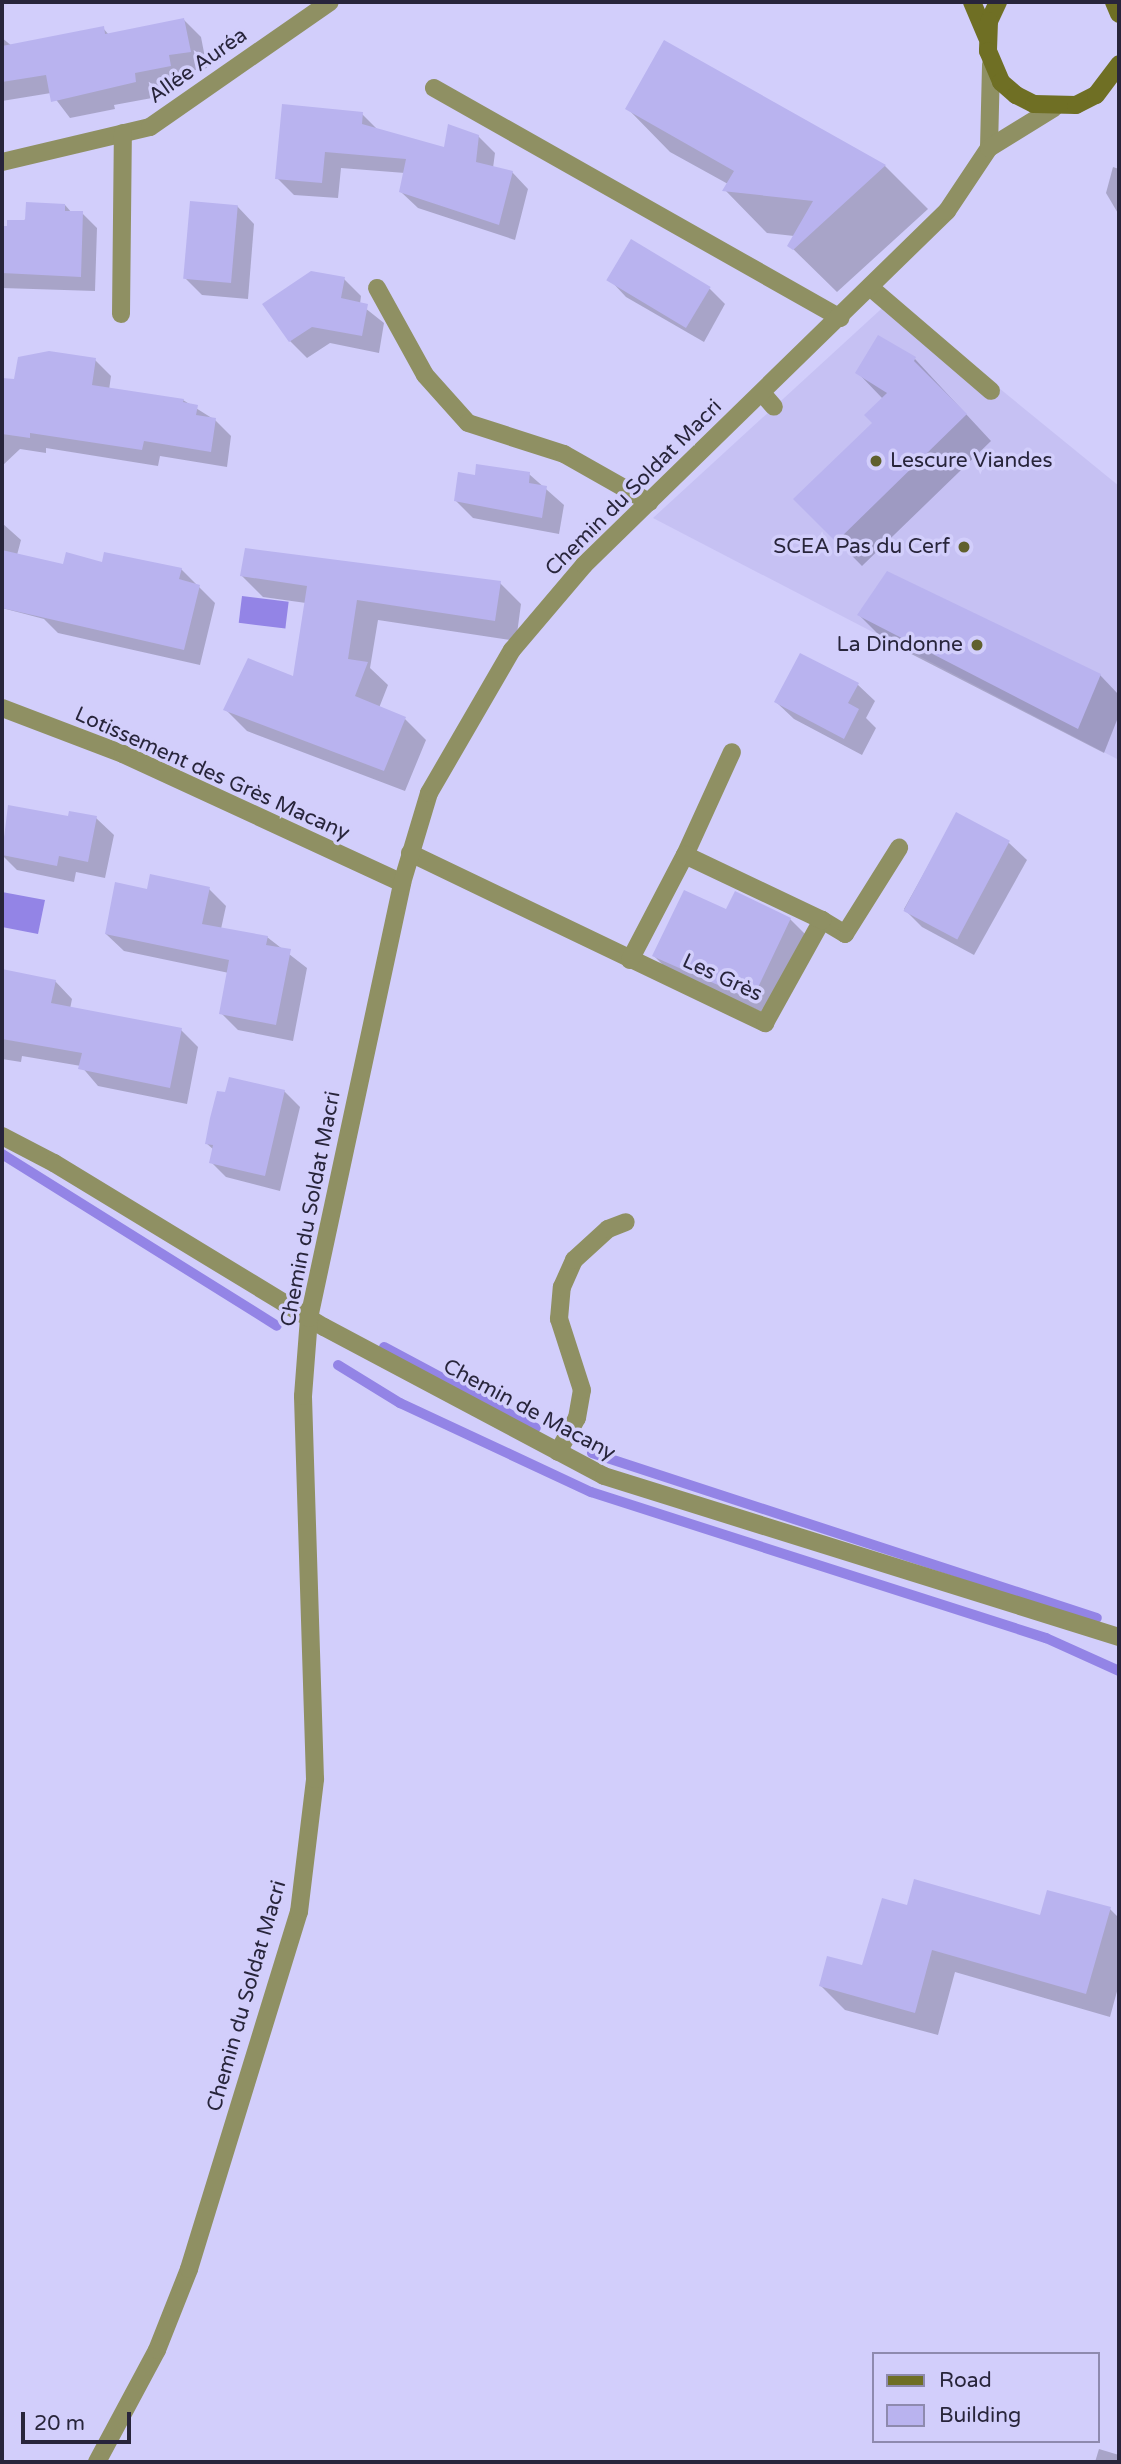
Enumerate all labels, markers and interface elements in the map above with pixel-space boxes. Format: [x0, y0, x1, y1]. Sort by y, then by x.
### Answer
street label: Allée Auréa [144, 23, 252, 109]
street label: Chemin du Soldat Macri [540, 394, 728, 582]
place label: Lescure Viandes [890, 448, 1053, 474]
marker: Lescure Viandes [868, 453, 884, 469]
place label: SCEA Pas du Cerf [773, 534, 950, 560]
marker: SCEA Pas du Cerf [956, 539, 972, 555]
place label: La Dindonne [837, 632, 963, 658]
marker: La Dindonne [969, 637, 985, 653]
street label: Lotissement des Grès Macany [71, 702, 353, 846]
street label: Les Grès [678, 949, 766, 1007]
street label: Chemin du Soldat Macri [276, 1089, 346, 1329]
street label: Chemin de Macany [439, 1354, 619, 1466]
street label: Chemin du Soldat Macri [202, 1878, 292, 2114]
legend [872, 2352, 1100, 2443]
text: Road [939, 2368, 992, 2393]
scale bar [24, 2398, 135, 2442]
text: Building [939, 2403, 1021, 2428]
text: 20 m [34, 2411, 85, 2436]

